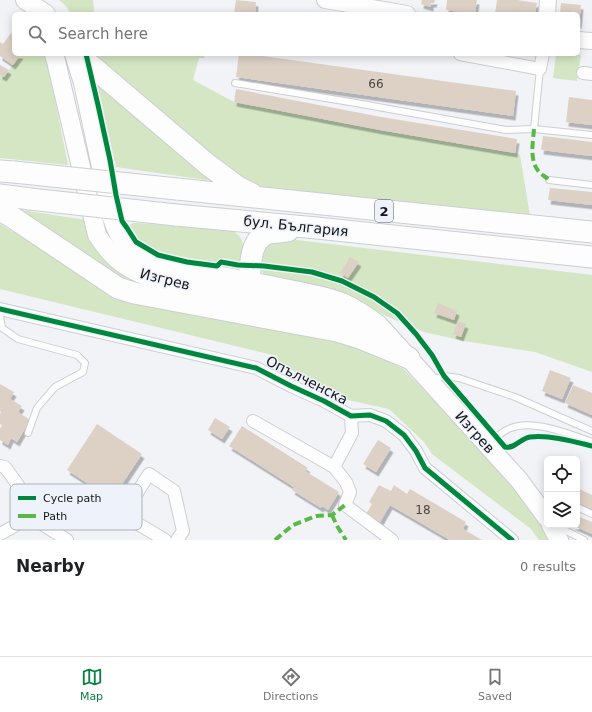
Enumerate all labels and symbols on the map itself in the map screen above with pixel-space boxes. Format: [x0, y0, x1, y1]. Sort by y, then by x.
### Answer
house number: 66 [368, 77, 384, 91]
road number: 2 [375, 200, 393, 222]
street label: бул. България [243, 213, 349, 239]
street label: Изгрев [138, 265, 192, 293]
street label: Опълченска [263, 352, 351, 408]
street label: Изгрев [452, 408, 498, 456]
legend [10, 484, 142, 530]
text: Cycle path [43, 492, 102, 505]
house number: 18 [415, 503, 431, 517]
text: Path [43, 510, 67, 523]

